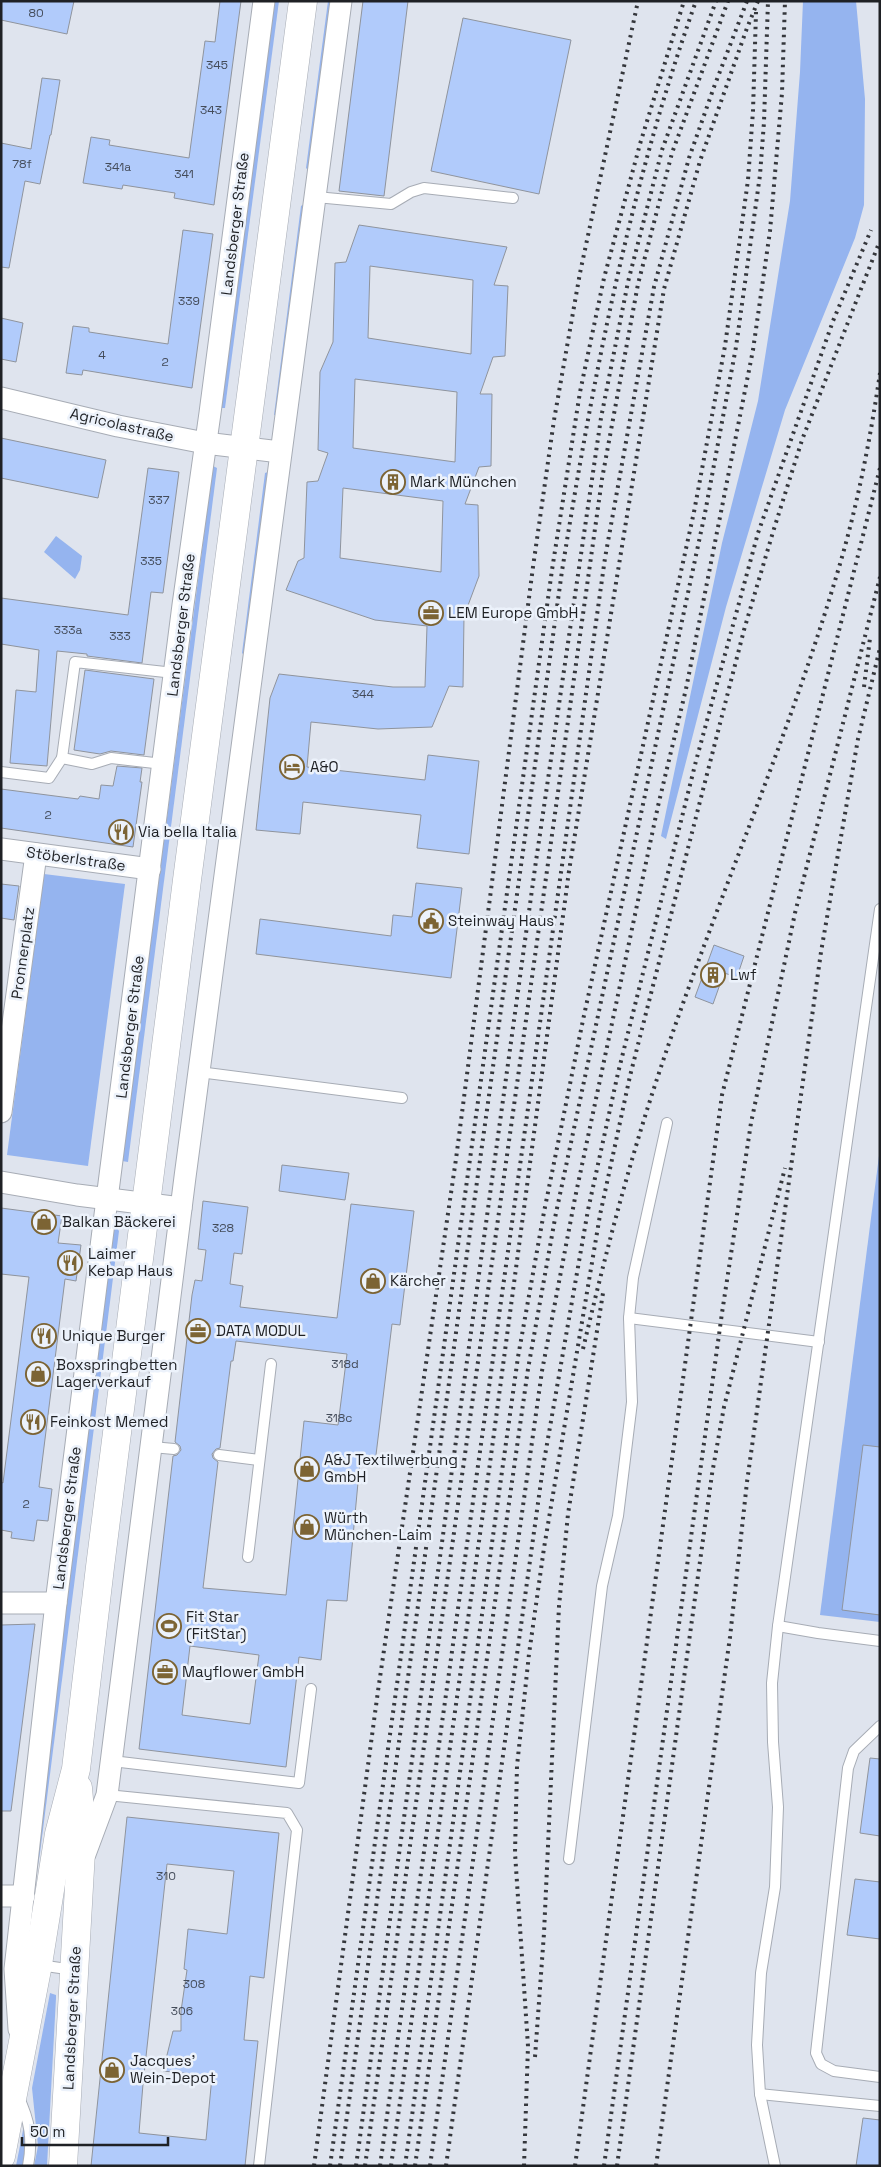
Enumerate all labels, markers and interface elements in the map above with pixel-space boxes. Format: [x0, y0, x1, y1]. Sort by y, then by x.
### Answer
house number: 80 [28, 5, 44, 21]
house number: 345 [206, 57, 228, 73]
house number: 343 [200, 102, 222, 118]
street label: Landsberger Straße [216, 151, 253, 297]
house number: 78f [12, 156, 32, 172]
house number: 341a [105, 159, 131, 175]
house number: 341 [174, 166, 194, 182]
house number: 339 [178, 293, 200, 309]
house number: 4 [98, 347, 106, 363]
house number: 2 [161, 354, 169, 370]
street label: Agricolastraße [68, 403, 176, 446]
building icon: Mark München [380, 469, 406, 495]
place label: Mark München [410, 472, 517, 491]
house number: 337 [148, 492, 170, 508]
street label: Landsberger Straße [162, 552, 199, 698]
house number: 335 [140, 553, 162, 569]
office icon: LEM Europe GmbH [418, 600, 444, 626]
place label: LEM Europe GmbH [448, 603, 578, 622]
house number: 333a [54, 622, 82, 638]
house number: 333 [109, 628, 131, 644]
house number: 344 [352, 686, 375, 702]
hotel icon: A&O [279, 754, 305, 780]
place label: A&O [310, 757, 339, 776]
house number: 2 [44, 807, 52, 823]
restaurant icon: Via bella Italia [108, 819, 134, 845]
place label: Via bella Italia [138, 822, 237, 841]
street label: Stöberlstraße [25, 842, 127, 875]
street label: Pronnerplatz [7, 906, 38, 1000]
public building icon: Steinway Haus [418, 908, 444, 934]
place label: Steinway Haus [448, 911, 554, 930]
street label: Landsberger Straße [111, 954, 148, 1100]
building icon: Lwf [700, 962, 726, 988]
place label: Lwf [730, 965, 757, 984]
shop icon: Balkan Bäckerei [31, 1209, 57, 1235]
place label: Balkan Bäckerei [62, 1212, 176, 1231]
house number: 328 [212, 1220, 234, 1236]
place label: Laimer Kebap Haus [88, 1244, 173, 1280]
restaurant icon: Laimer Kebap Haus [57, 1250, 83, 1276]
shop icon: Kärcher [360, 1268, 386, 1294]
place label: Kärcher [390, 1271, 446, 1290]
office icon: DATA MODUL [185, 1318, 211, 1344]
place label: DATA MODUL [216, 1321, 306, 1340]
restaurant icon: Unique Burger [31, 1323, 57, 1349]
place label: Unique Burger [62, 1326, 165, 1345]
place label: Boxspringbetten Lagerverkauf [56, 1355, 177, 1391]
house number: 318d [331, 1356, 359, 1372]
shop icon: Boxspringbetten Lagerverkauf [25, 1361, 51, 1387]
restaurant icon: Feinkost Memed [20, 1409, 46, 1435]
house number: 318c [326, 1410, 352, 1426]
place label: Feinkost Memed [50, 1412, 169, 1431]
street label: Landsberger Straße [48, 1445, 85, 1591]
place label: A&J Textilwerbung GmbH [324, 1450, 458, 1486]
shop icon: A&J Textilwerbung GmbH [294, 1456, 320, 1482]
house number: 2 [22, 1496, 30, 1512]
place label: Würth München-Laim [324, 1508, 432, 1544]
shop icon: Würth München-Laim [294, 1514, 320, 1540]
place label: Fit Star (FitStar) [186, 1607, 246, 1644]
sports icon: Fit Star (FitStar) [156, 1613, 182, 1639]
office icon: Mayflower GmbH [152, 1659, 178, 1685]
place label: Mayflower GmbH [182, 1662, 304, 1681]
house number: 310 [156, 1868, 176, 1884]
street label: Landsberger Straße [58, 1945, 85, 2090]
house number: 308 [183, 1976, 205, 1992]
house number: 306 [171, 2003, 193, 2019]
place label: Jacques’ Wein-Depot [130, 2051, 216, 2087]
shop icon: Jacques’ Wein-Depot [99, 2057, 125, 2083]
scale bar [22, 2114, 169, 2146]
text: 50 m [30, 2122, 65, 2141]

